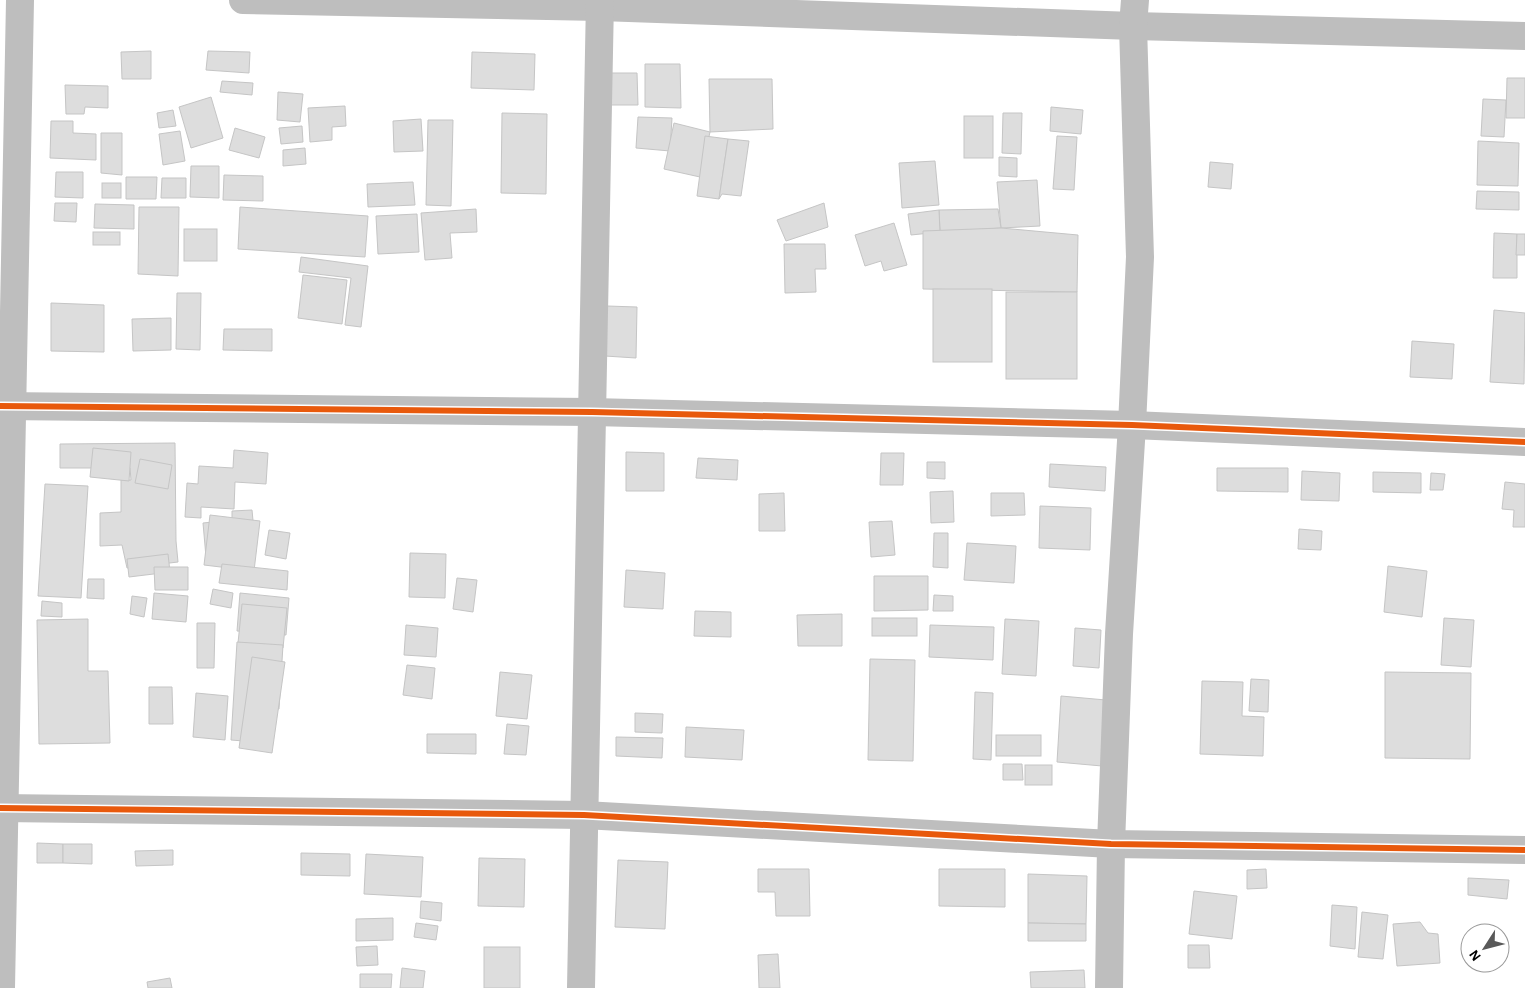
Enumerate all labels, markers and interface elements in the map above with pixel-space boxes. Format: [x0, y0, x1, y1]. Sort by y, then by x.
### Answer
north arrow [1460, 923, 1510, 973]
text: N [1467, 947, 1484, 963]

